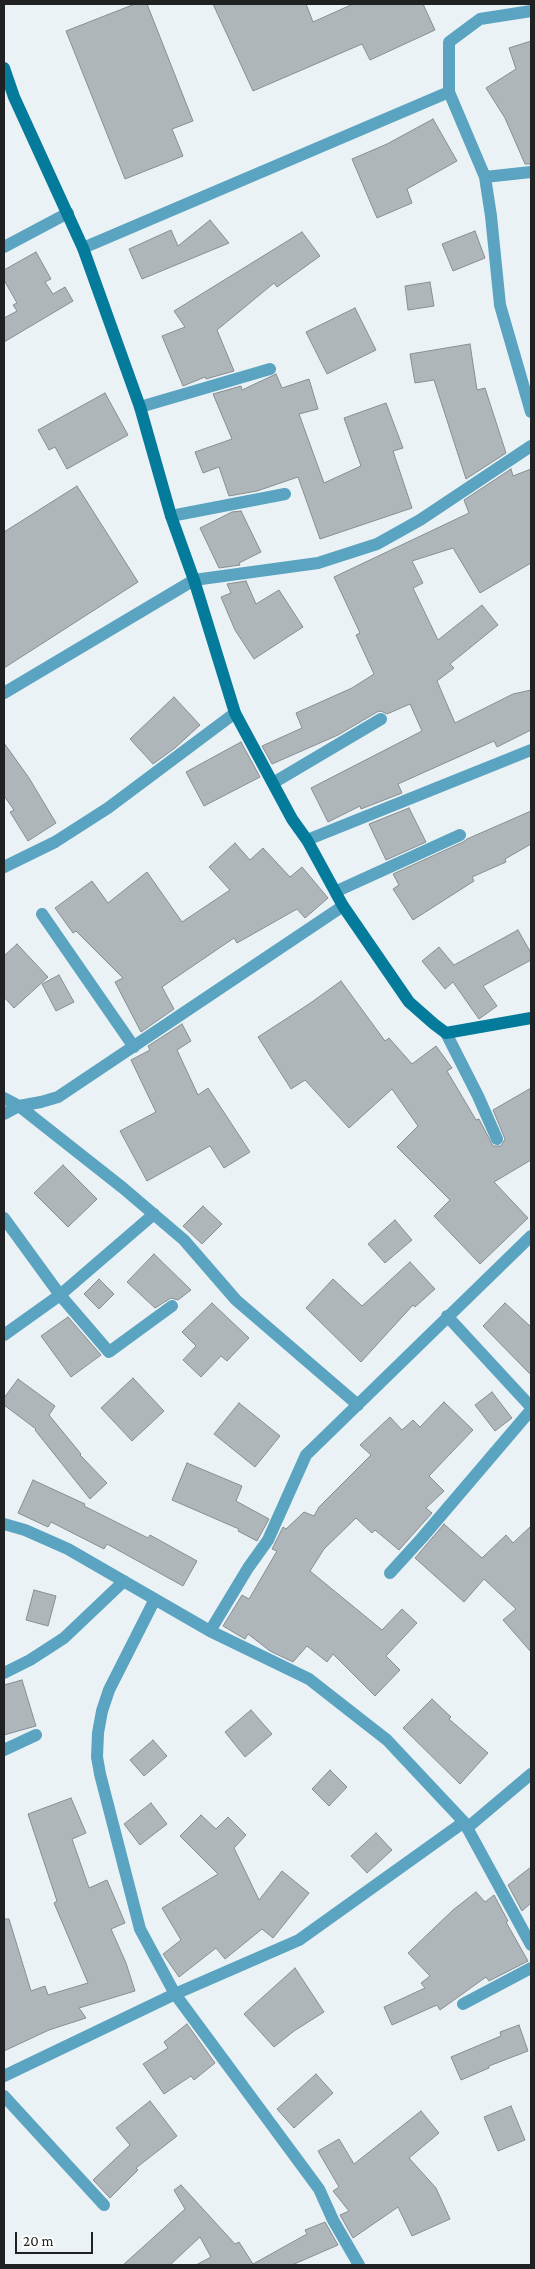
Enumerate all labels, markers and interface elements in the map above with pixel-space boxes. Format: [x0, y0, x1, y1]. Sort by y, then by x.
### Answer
scale bar [18, 2222, 95, 2254]
text: 20 m [23, 2233, 54, 2249]

